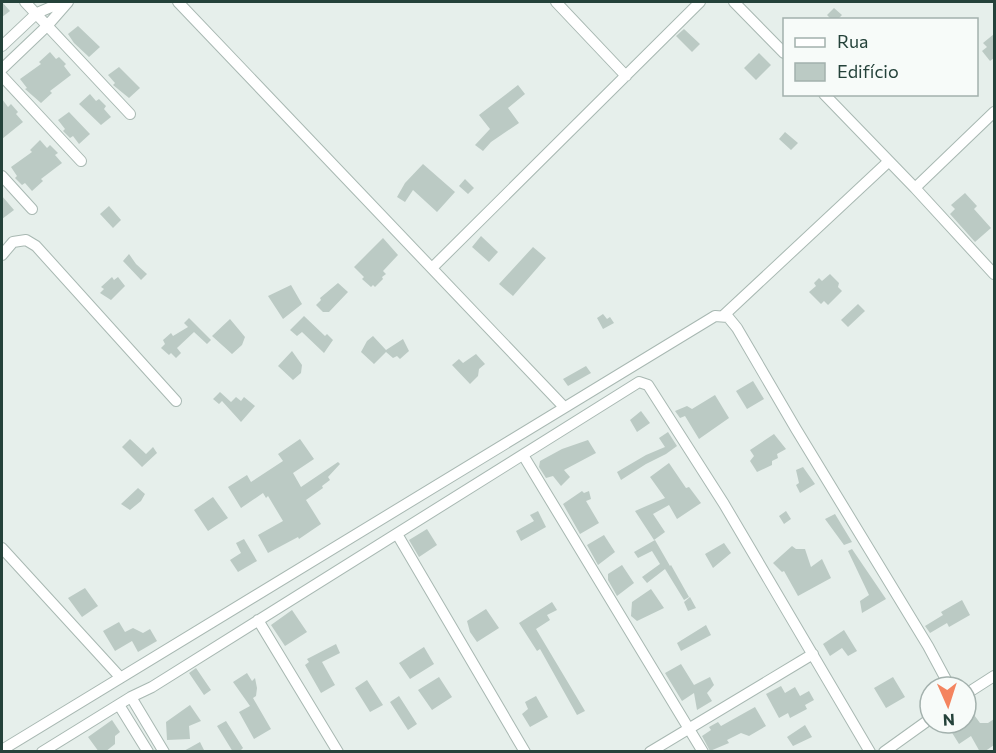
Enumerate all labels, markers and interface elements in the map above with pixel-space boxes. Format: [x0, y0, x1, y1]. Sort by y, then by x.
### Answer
legend [783, 18, 978, 96]
text: Rua [837, 30, 868, 52]
text: Edifício [837, 60, 899, 82]
north arrow [918, 675, 978, 735]
text: N [942, 711, 955, 730]

